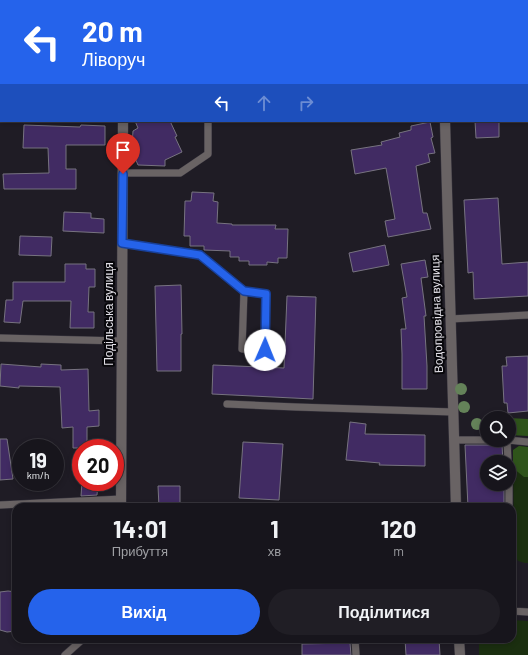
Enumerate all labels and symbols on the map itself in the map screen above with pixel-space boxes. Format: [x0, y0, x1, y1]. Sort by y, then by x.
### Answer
pin [106, 133, 140, 174]
street label: Водопровідна вулиця [427, 254, 446, 374]
street label: Подільська вулиця [101, 262, 116, 366]
position arrow [244, 329, 286, 371]
speed limit sign: 20 [72, 439, 124, 491]

